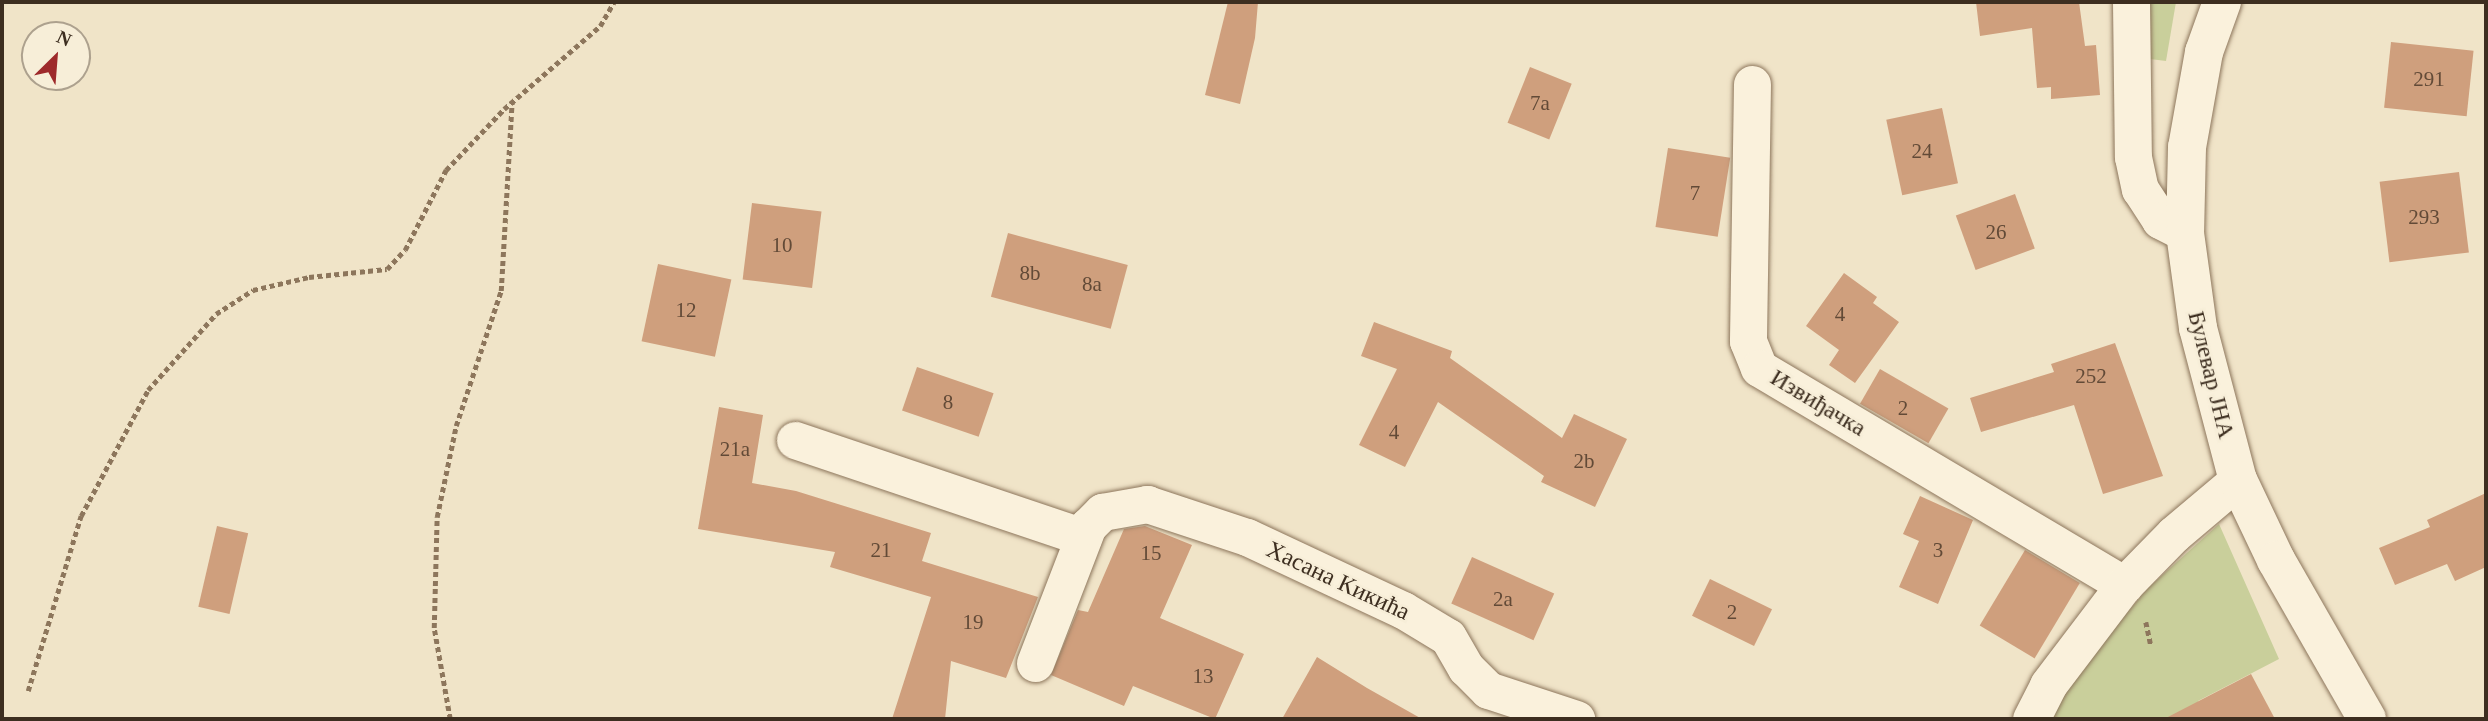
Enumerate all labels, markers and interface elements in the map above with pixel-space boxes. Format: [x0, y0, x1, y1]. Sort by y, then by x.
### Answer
north arrow [21, 21, 91, 91]
text: N [54, 26, 75, 51]
house number: 291 [2413, 66, 2445, 92]
house number: 7a [1530, 90, 1550, 116]
house number: 24 [1912, 138, 1932, 164]
house number: 7 [1690, 180, 1700, 206]
house number: 293 [2408, 204, 2440, 230]
house number: 26 [1986, 219, 2007, 245]
house number: 10 [772, 232, 792, 258]
house number: 8b [1020, 260, 1040, 286]
house number: 8a [1082, 271, 1102, 297]
house number: 12 [676, 297, 696, 323]
house number: 4 [1835, 301, 1845, 327]
street label: Булевар ЈНА [2181, 308, 2241, 442]
street label: Извиђачка [1765, 363, 1871, 443]
house number: 252 [2075, 363, 2107, 389]
house number: 8 [943, 389, 953, 415]
house number: 2 [1898, 395, 1908, 421]
house number: 4 [1389, 419, 1399, 445]
house number: 21a [720, 436, 750, 462]
house number: 2b [1574, 448, 1594, 474]
street label: Хасана Кикића [1262, 535, 1414, 627]
house number: 21 [870, 537, 892, 563]
house number: 3 [1933, 537, 1943, 563]
house number: 15 [1140, 540, 1162, 566]
house number: 2a [1493, 586, 1513, 612]
house number: 2 [1727, 599, 1737, 625]
house number: 19 [962, 609, 984, 635]
house number: 13 [1192, 663, 1214, 689]

